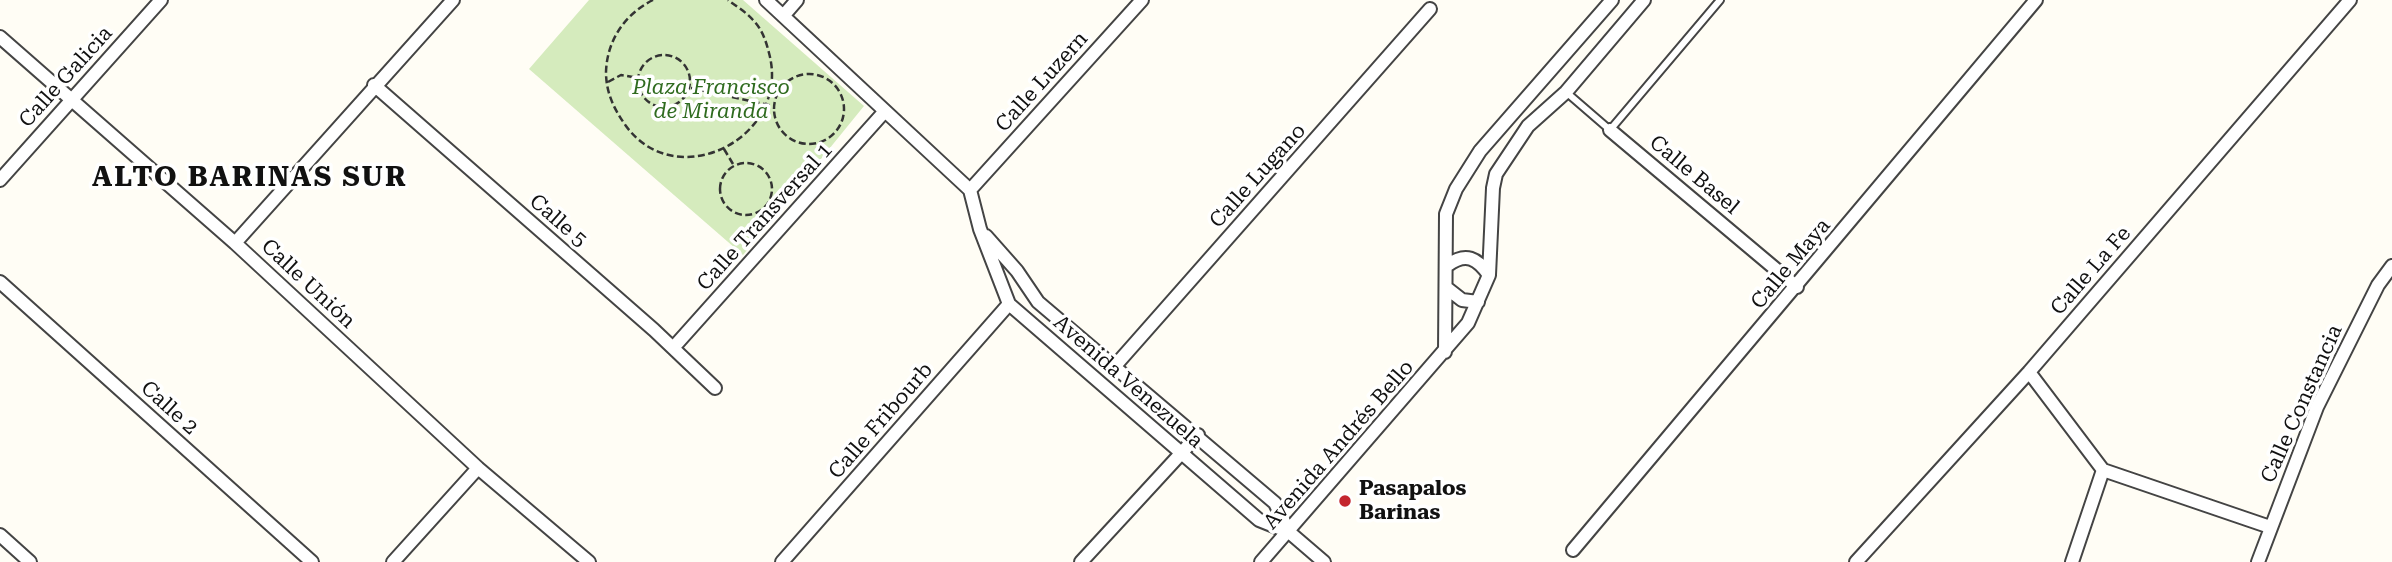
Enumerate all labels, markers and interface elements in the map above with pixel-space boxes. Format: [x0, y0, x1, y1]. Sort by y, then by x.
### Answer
street label: Calle Galicia [14, 21, 118, 133]
street label: Calle Luzern [991, 27, 1093, 137]
park label: Plaza Francisco de Miranda [632, 75, 790, 125]
street label: Calle Lugano [1205, 119, 1311, 233]
street label: Calle Basel [1644, 130, 1744, 220]
street label: Calle Transversal 1 [692, 138, 838, 296]
district label: ALTO BARINAS SUR [94, 161, 406, 195]
street label: Calle 5 [524, 189, 592, 253]
street label: Calle Maya [1746, 214, 1836, 314]
street label: Calle La Fe [2046, 221, 2136, 321]
street label: Calle Unión [256, 234, 360, 334]
street label: Avenida Venezuela [1048, 310, 1208, 454]
street label: Calle Constancia [2256, 321, 2348, 487]
street label: Avenida Andrés Bello [1259, 355, 1419, 535]
street label: Calle Fribourb [824, 358, 938, 484]
street label: Calle 2 [135, 376, 203, 440]
place label: Pasapalos Barinas [1359, 476, 1466, 526]
marker: Pasapalos Barinas [1337, 493, 1353, 509]

